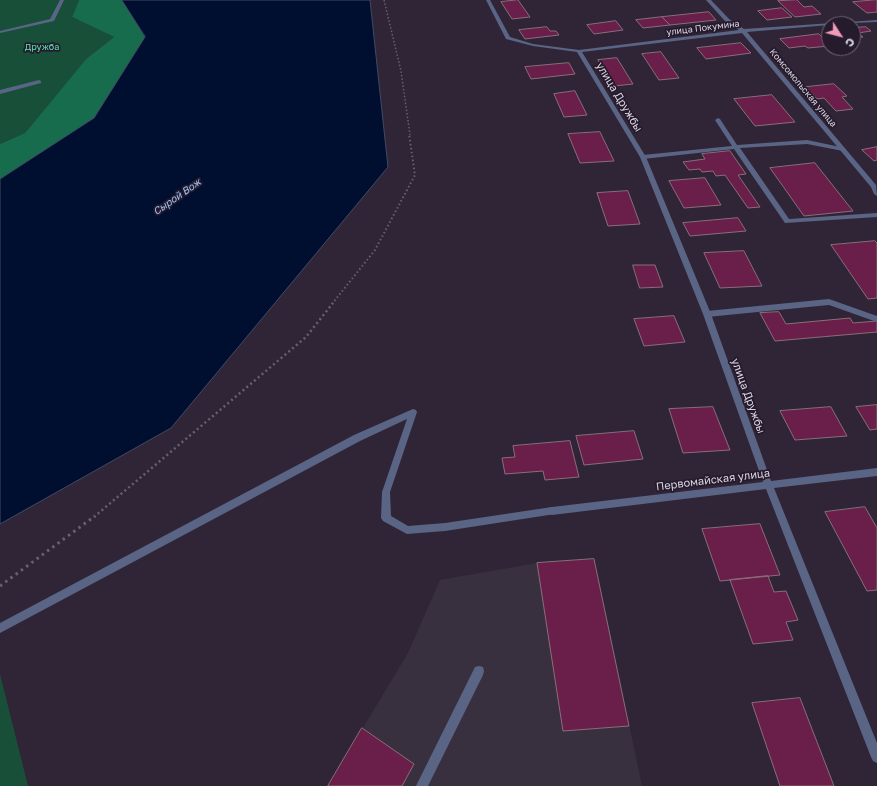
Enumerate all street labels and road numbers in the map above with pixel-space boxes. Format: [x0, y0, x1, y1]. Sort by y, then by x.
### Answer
street label: улица Покумина [666, 18, 740, 38]
street label: Комсомольская улица [767, 47, 839, 129]
street label: улица Дружбы [593, 60, 645, 134]
street label: улица Дружбы [728, 357, 768, 435]
street label: Первомайская улица [655, 466, 771, 494]

